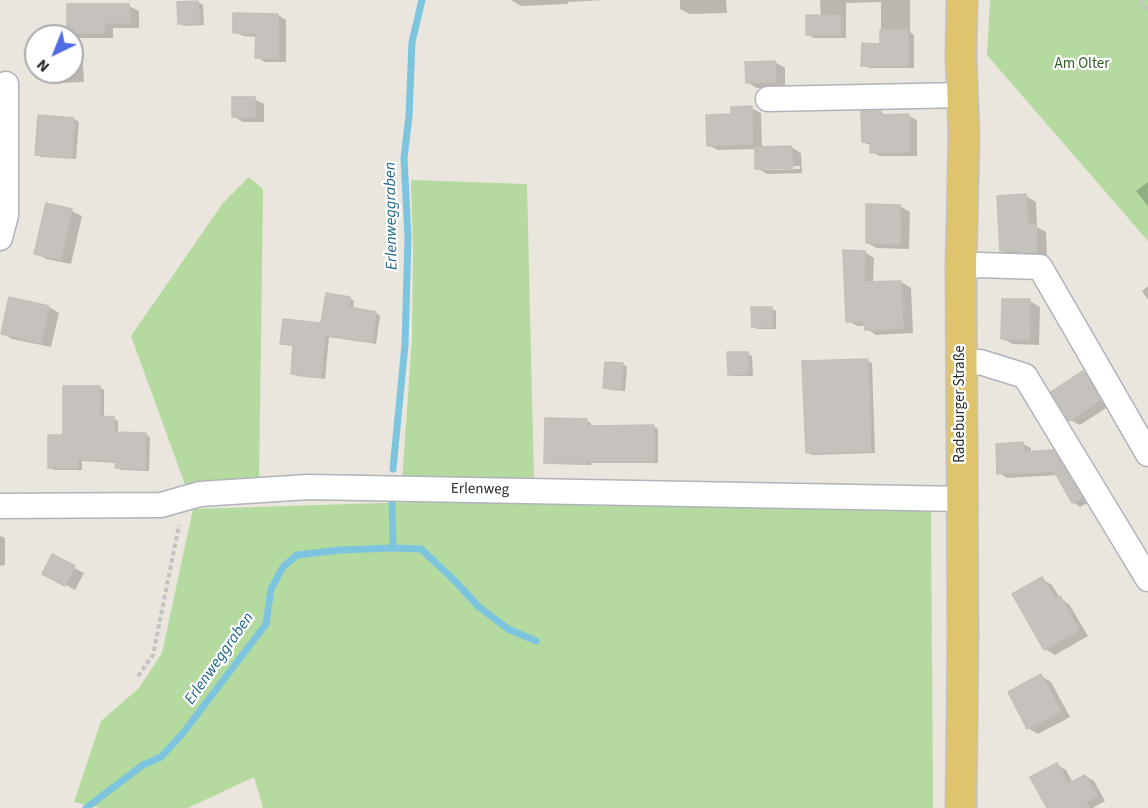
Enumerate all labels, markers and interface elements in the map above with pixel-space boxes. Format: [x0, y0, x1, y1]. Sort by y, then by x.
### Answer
north arrow [24, 24, 84, 84]
text: N [32, 54, 54, 77]
park label: Am Olter [1055, 56, 1109, 74]
water label: Erlenweggraben [381, 162, 403, 270]
street label: Radeburger Straße [952, 345, 970, 463]
street label: Erlenweg [451, 480, 509, 500]
water label: Erlenweggraben [181, 609, 259, 709]

